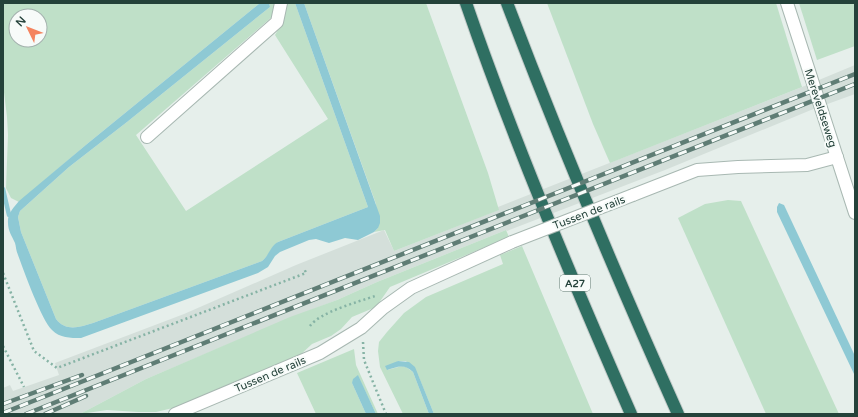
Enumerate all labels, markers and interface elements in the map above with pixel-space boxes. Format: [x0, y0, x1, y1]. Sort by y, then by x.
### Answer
north arrow [8, 8, 48, 48]
text: N [13, 14, 29, 29]
street label: Mereveldseweg [802, 67, 839, 149]
street label: Tussen de rails [551, 193, 627, 232]
road number: A27 [560, 275, 590, 291]
street label: Tussen de rails [233, 354, 308, 395]

